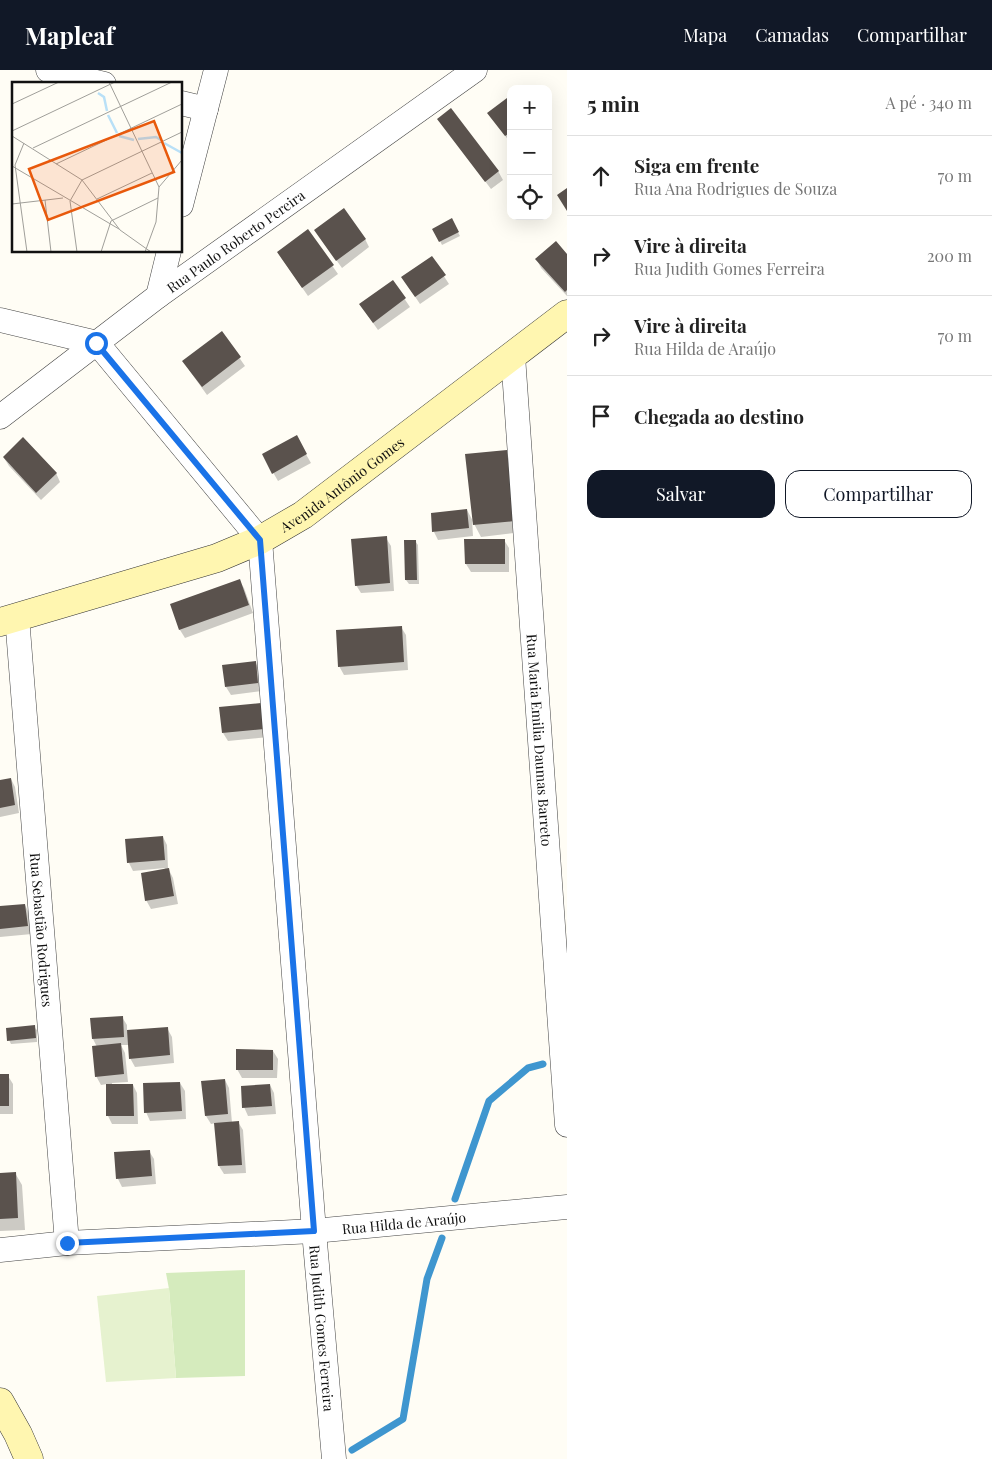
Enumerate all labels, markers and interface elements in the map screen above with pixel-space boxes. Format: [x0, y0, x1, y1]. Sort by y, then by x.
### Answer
text: Mapleaf [25, 19, 114, 51]
text: Mapa [683, 23, 727, 47]
text: Camadas [755, 23, 829, 47]
text: Compartilhar [857, 23, 967, 47]
inset map [12, 82, 182, 252]
map controls [507, 85, 552, 220]
button: + [507, 85, 552, 130]
text: 5 min [587, 89, 640, 117]
text: A pé · 340 m [885, 92, 972, 113]
button: − [507, 130, 552, 175]
text: Siga em frente [634, 152, 759, 178]
icon: ahead [587, 162, 615, 190]
text: 70 m [938, 165, 972, 186]
button: locate [507, 175, 552, 220]
text: Rua Ana Rodrigues de Souza [634, 178, 837, 199]
street label: Rua Paulo Roberto Pereira [162, 185, 308, 297]
text: Vire à direita [634, 232, 747, 258]
icon: right [587, 242, 615, 270]
text: 200 m [927, 245, 972, 266]
text: Rua Judith Gomes Ferreira [634, 258, 825, 279]
text: Vire à direita [634, 312, 747, 338]
icon: right [587, 322, 615, 350]
text: 70 m [938, 325, 972, 346]
route start [85, 332, 108, 355]
text: Rua Hilda de Araújo [634, 338, 776, 359]
icon: arrive [587, 402, 615, 430]
text: Chegada ao destino [634, 403, 804, 429]
street label: Avenida Antônio Gomes [275, 432, 408, 537]
button: Salvar [587, 470, 775, 518]
button: Compartilhar [785, 470, 972, 518]
street label: Rua Maria Emilia Daumas Barreto [523, 633, 557, 847]
street label: Rua Sebastião Rodrigues [26, 852, 58, 1008]
street label: Rua Hilda de Araújo [341, 1207, 467, 1238]
route end [56, 1232, 79, 1255]
street label: Rua Judith Gomes Ferreira [306, 1244, 339, 1412]

